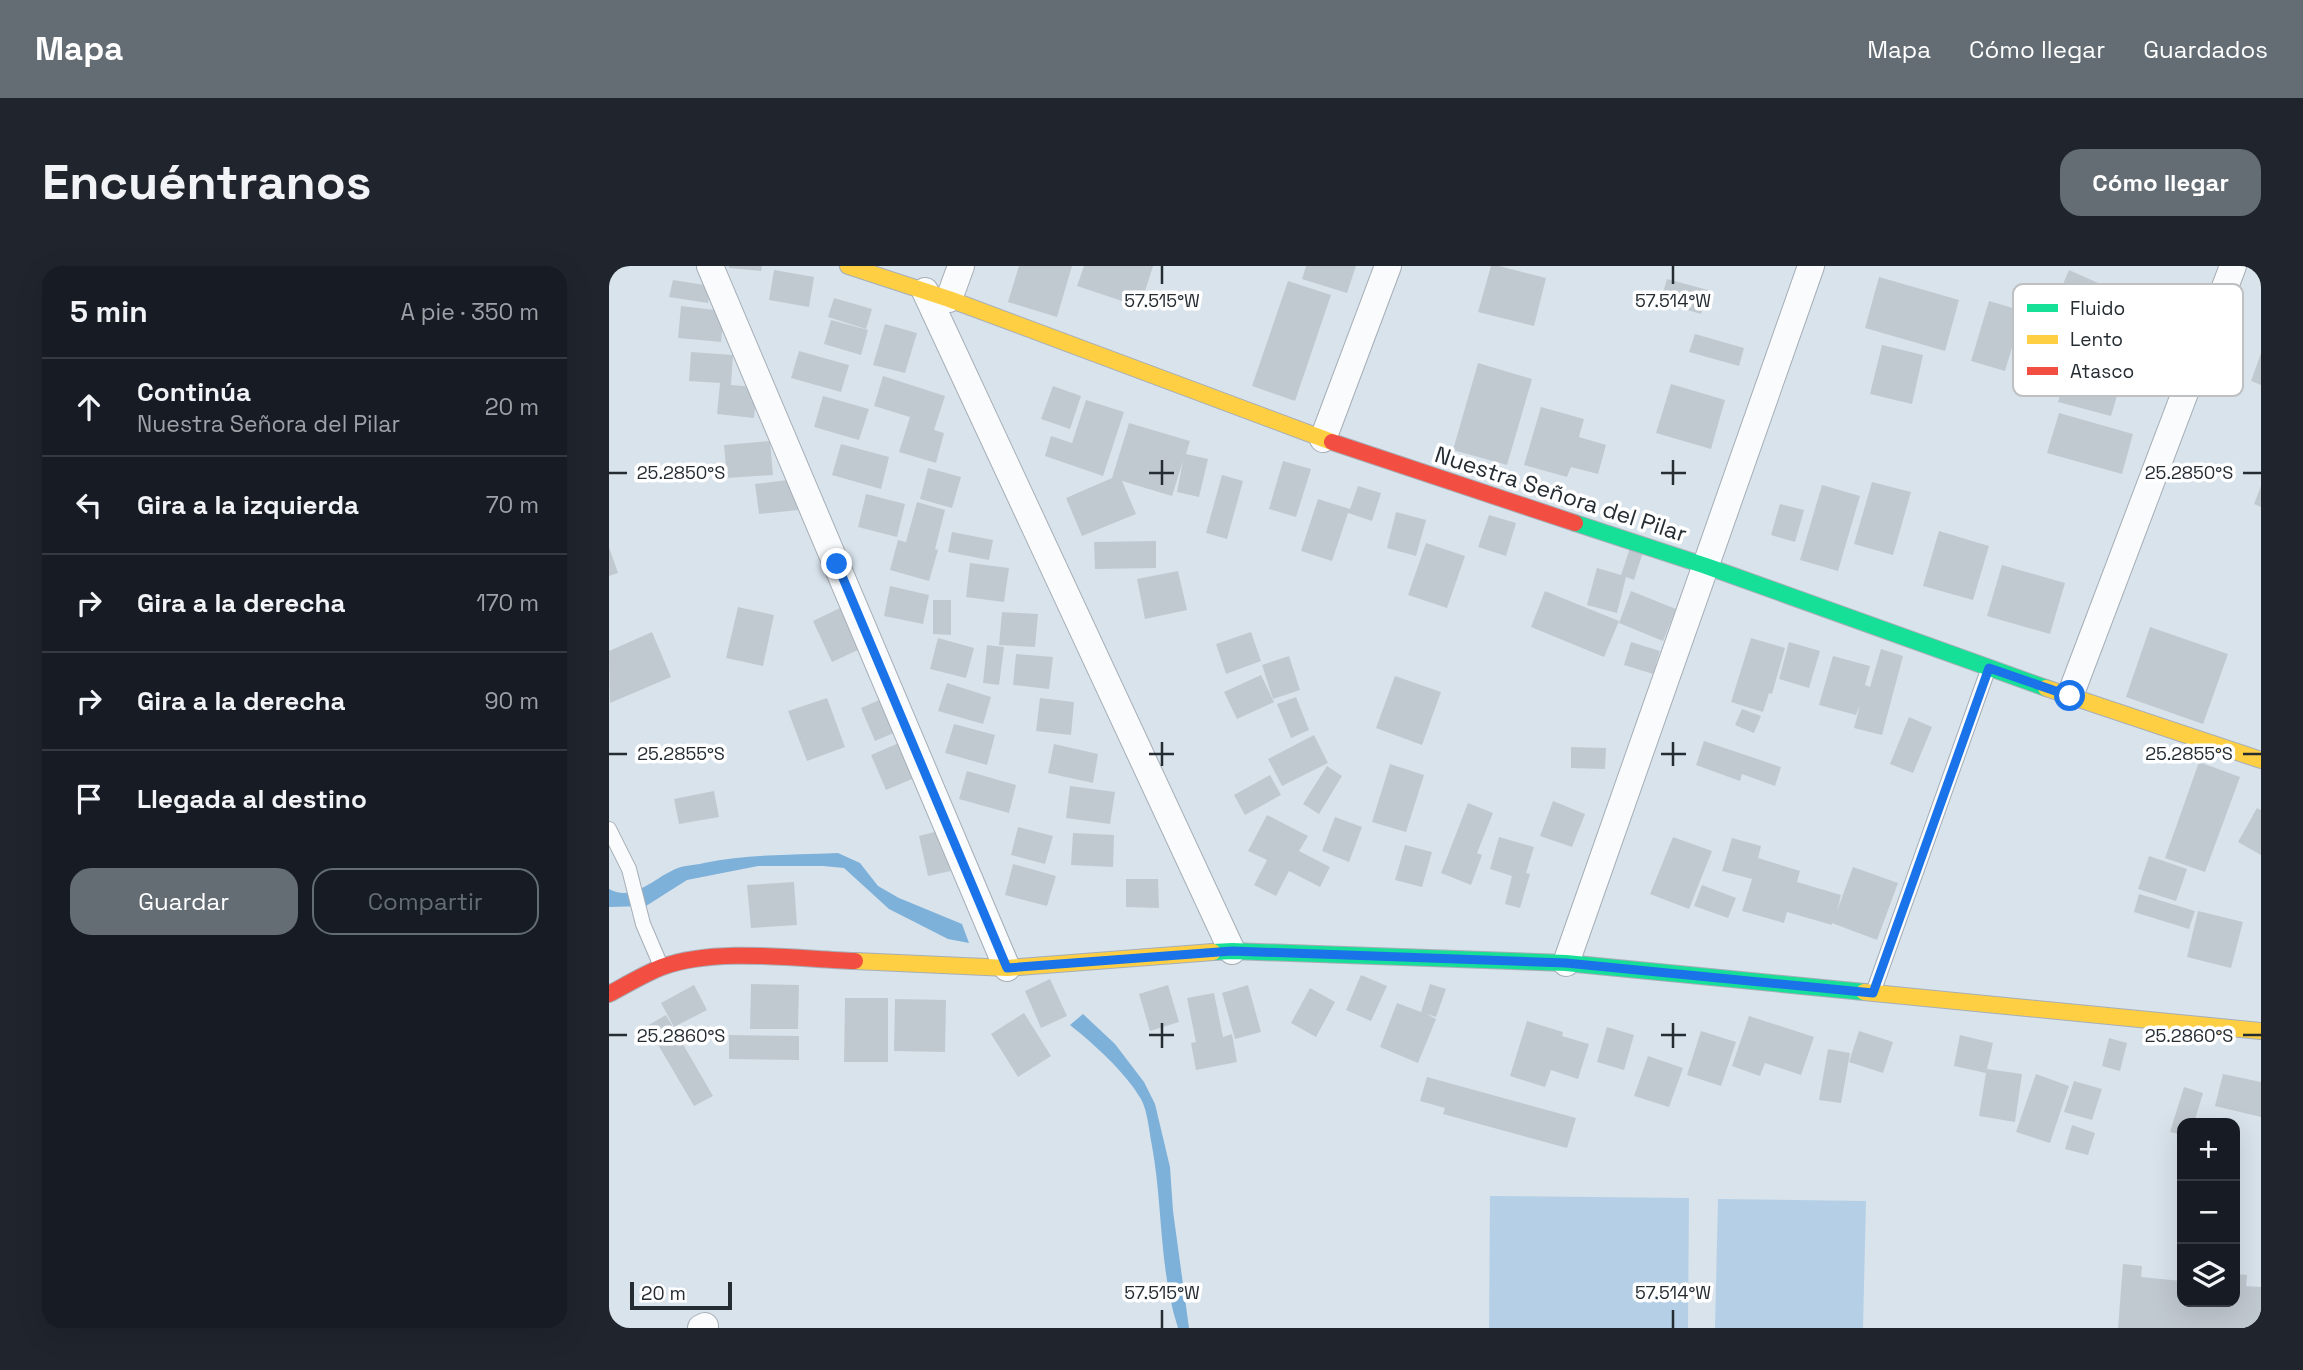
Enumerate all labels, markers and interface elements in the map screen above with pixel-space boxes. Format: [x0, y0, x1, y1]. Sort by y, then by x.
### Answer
text: Mapa [35, 28, 123, 70]
text: Mapa [1867, 34, 1931, 65]
text: Cómo llegar [1969, 34, 2105, 65]
text: Guardados [2143, 34, 2268, 65]
button: Cómo llegar [2060, 149, 2261, 216]
text: Encuéntranos [42, 151, 371, 213]
legend [2013, 284, 2243, 396]
text: 57.515°W [1124, 289, 1200, 312]
text: 57.514°W [1635, 289, 1711, 312]
text: 5 min [70, 292, 148, 331]
text: Fluido [2070, 296, 2125, 321]
text: A pie · 350 m [401, 297, 539, 327]
text: Lento [2070, 327, 2123, 352]
text: Atasco [2070, 359, 2134, 384]
text: Continúa [137, 375, 251, 409]
icon: ahead [70, 388, 108, 426]
text: 20 m [485, 392, 539, 422]
text: Nuestra Señora del Pilar [137, 409, 400, 439]
street label: Nuestra Señora del Pilar [1431, 439, 1691, 549]
text: 25.2850°S [637, 461, 725, 484]
text: 25.2850°S [2145, 461, 2233, 484]
icon: left [70, 486, 108, 524]
text: Gira a la izquierda [137, 488, 359, 522]
text: 70 m [486, 490, 539, 520]
route end [821, 548, 852, 579]
icon: right [70, 584, 108, 622]
text: Gira a la derecha [137, 586, 346, 620]
text: 170 m [476, 588, 539, 618]
route start [2054, 680, 2085, 711]
icon: right [70, 682, 108, 720]
text: Gira a la derecha [137, 684, 346, 718]
text: 90 m [484, 686, 539, 716]
text: 25.2855°S [637, 742, 725, 765]
text: 25.2855°S [2145, 742, 2233, 765]
icon: arrive [70, 780, 108, 818]
text: Llegada al destino [137, 782, 367, 816]
button: Guardar [70, 868, 298, 935]
button: Compartir [312, 868, 539, 935]
text: 25.2860°S [637, 1024, 725, 1047]
text: 25.2860°S [2145, 1024, 2233, 1047]
map controls [2177, 1118, 2240, 1307]
button: + [2177, 1118, 2240, 1181]
button: − [2177, 1181, 2240, 1244]
button: layers [2177, 1244, 2240, 1307]
scale bar [630, 1279, 731, 1311]
text: 20 m [641, 1281, 686, 1306]
text: 57.515°W [1124, 1281, 1200, 1304]
text: 57.514°W [1635, 1281, 1711, 1304]

